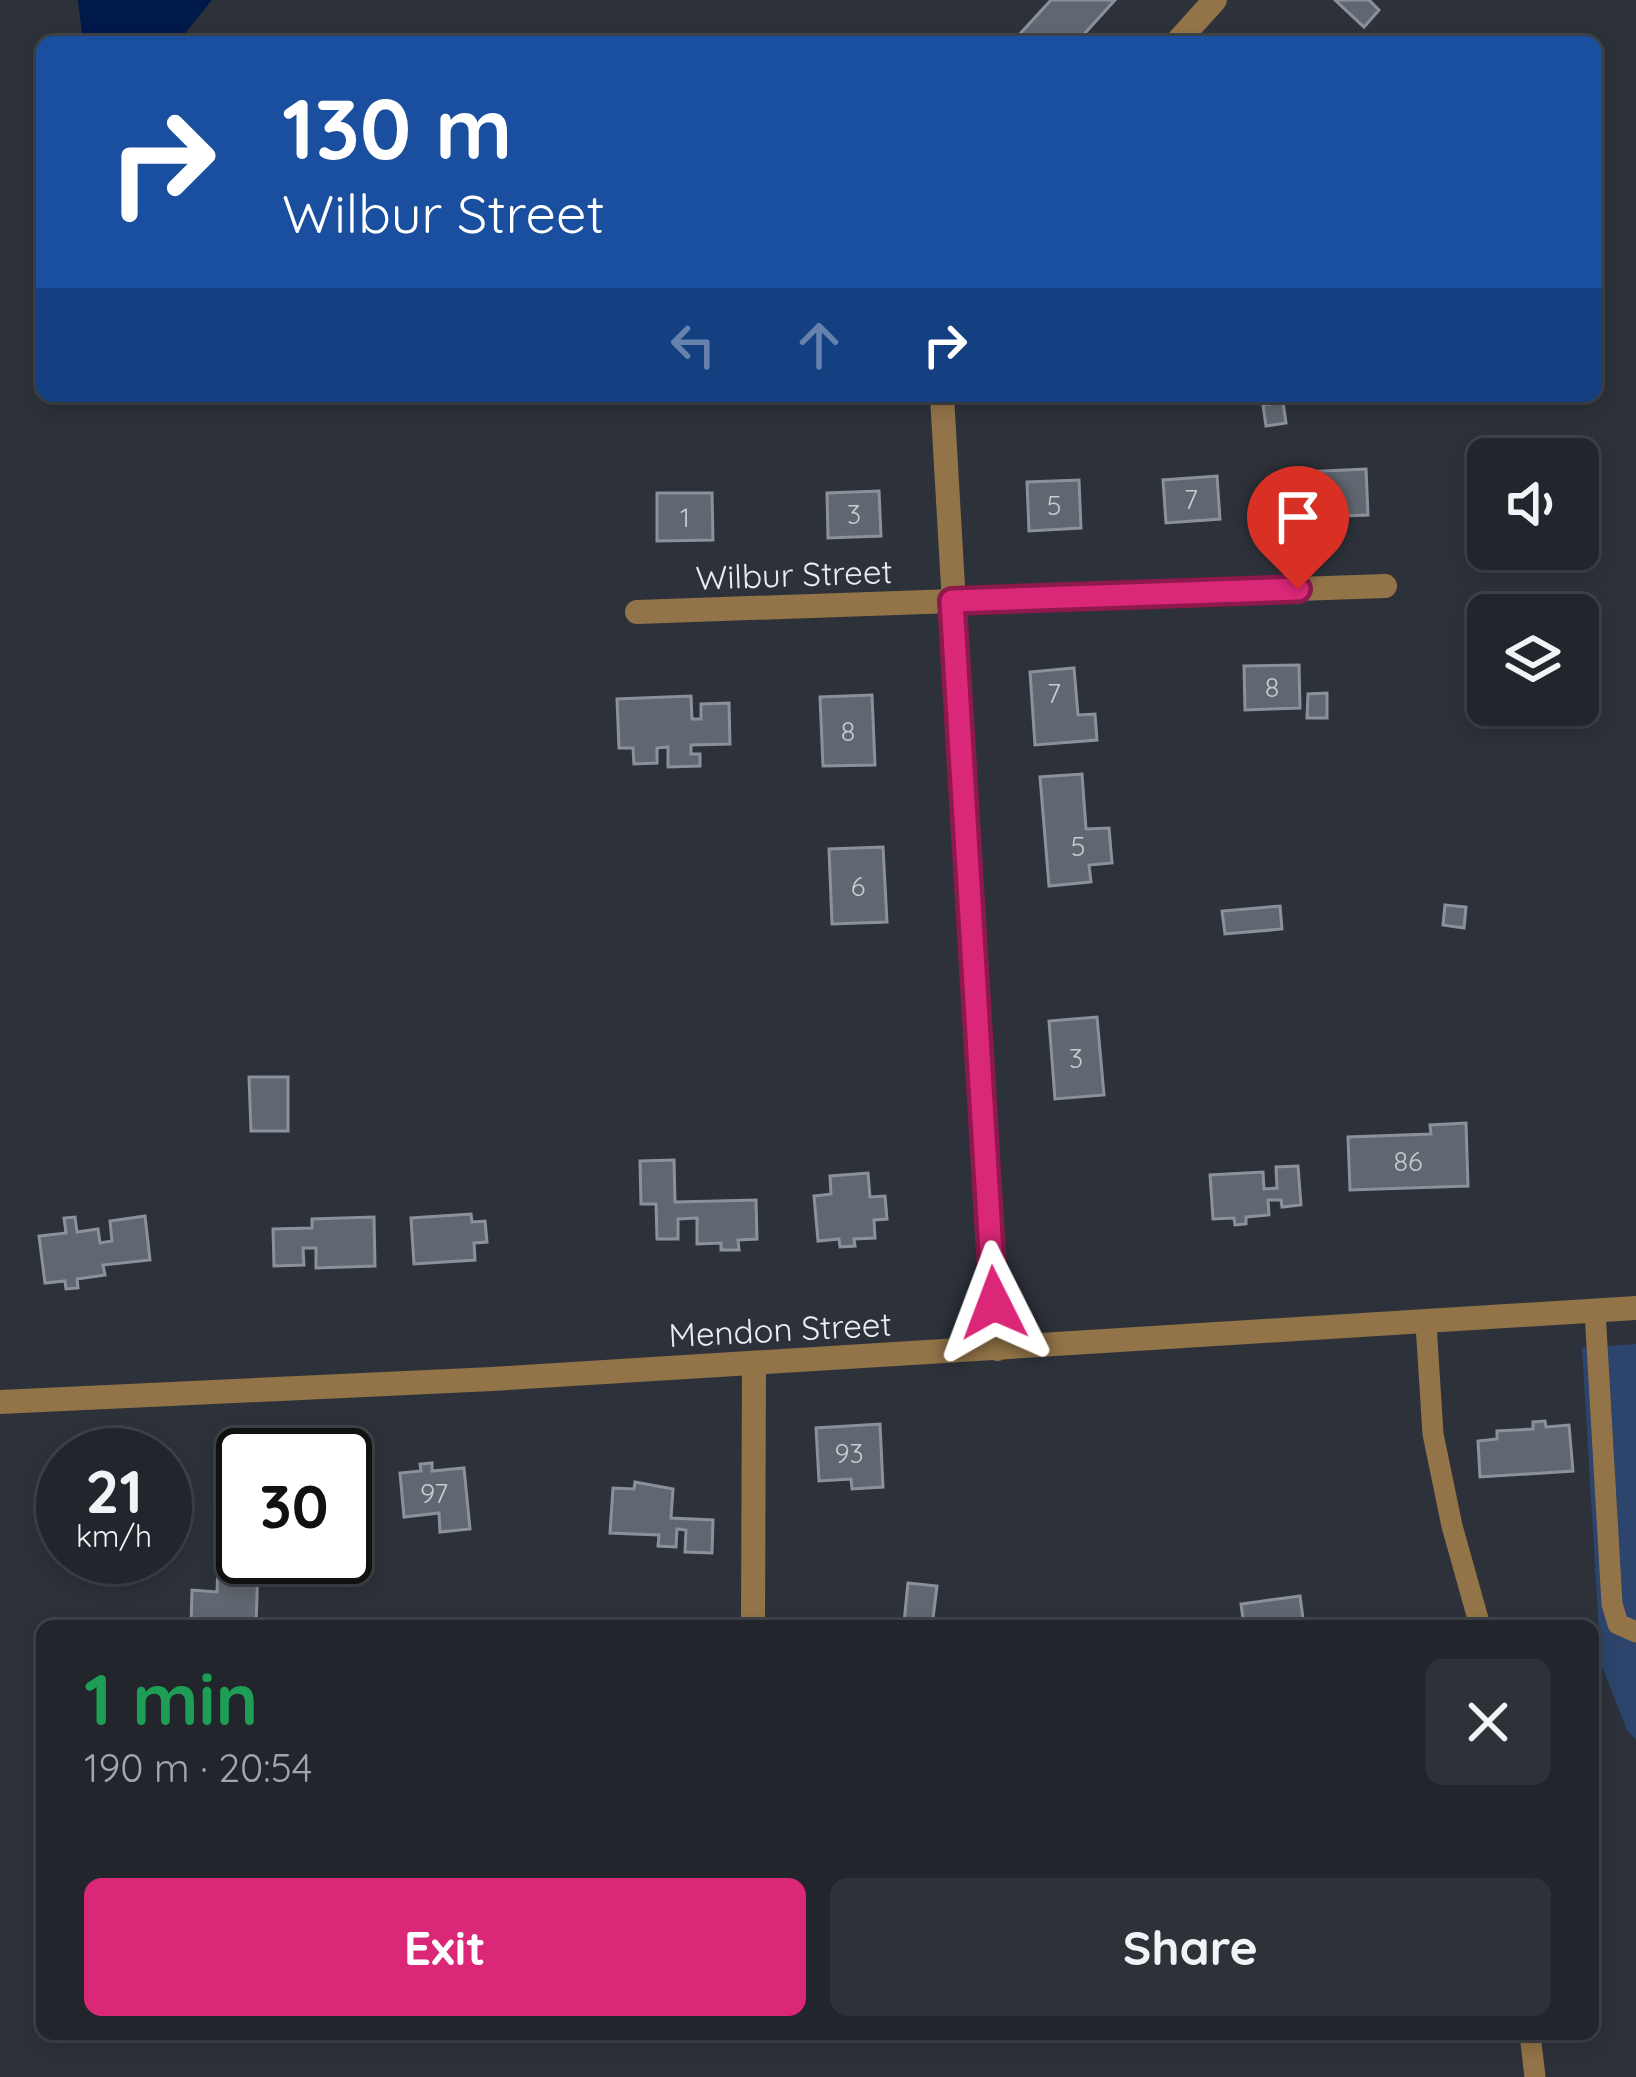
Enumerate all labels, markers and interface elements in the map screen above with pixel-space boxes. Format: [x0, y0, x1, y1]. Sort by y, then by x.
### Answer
text: 130 m [282, 75, 512, 180]
icon: right [84, 84, 240, 240]
text: Wilbur Street [282, 179, 605, 247]
icon: left [660, 312, 726, 378]
icon: ahead [786, 312, 852, 378]
icon: right [912, 312, 978, 378]
map controls [1467, 438, 1599, 726]
button: sound [1467, 438, 1599, 570]
pin [1247, 466, 1349, 589]
house number: 7 [1184, 482, 1198, 516]
icon: arrive [1265, 484, 1331, 550]
house number: 5 [1047, 488, 1061, 522]
house number: 3 [847, 497, 861, 531]
house number: 1 [680, 500, 690, 534]
street label: Wilbur Street [695, 550, 893, 598]
button: layers [1467, 594, 1599, 726]
house number: 8 [1265, 670, 1279, 704]
house number: 7 [1047, 676, 1061, 710]
house number: 8 [841, 714, 855, 748]
house number: 5 [1071, 829, 1085, 863]
house number: 6 [851, 869, 865, 903]
house number: 3 [1069, 1041, 1083, 1075]
house number: 86 [1393, 1144, 1423, 1178]
position arrow [931, 1240, 1057, 1366]
street label: Mendon Street [667, 1303, 893, 1355]
speed limit sign: 30 [216, 1428, 372, 1584]
house number: 93 [834, 1436, 864, 1470]
text: 21 [85, 1453, 143, 1528]
house number: 97 [420, 1476, 448, 1510]
text: km/h [76, 1517, 152, 1555]
text: 1 min [84, 1653, 258, 1743]
button: close [1425, 1659, 1551, 1785]
text: 190 m · 20:54 [84, 1743, 312, 1792]
button: Exit [84, 1878, 806, 2016]
button: Share [830, 1878, 1551, 2016]

